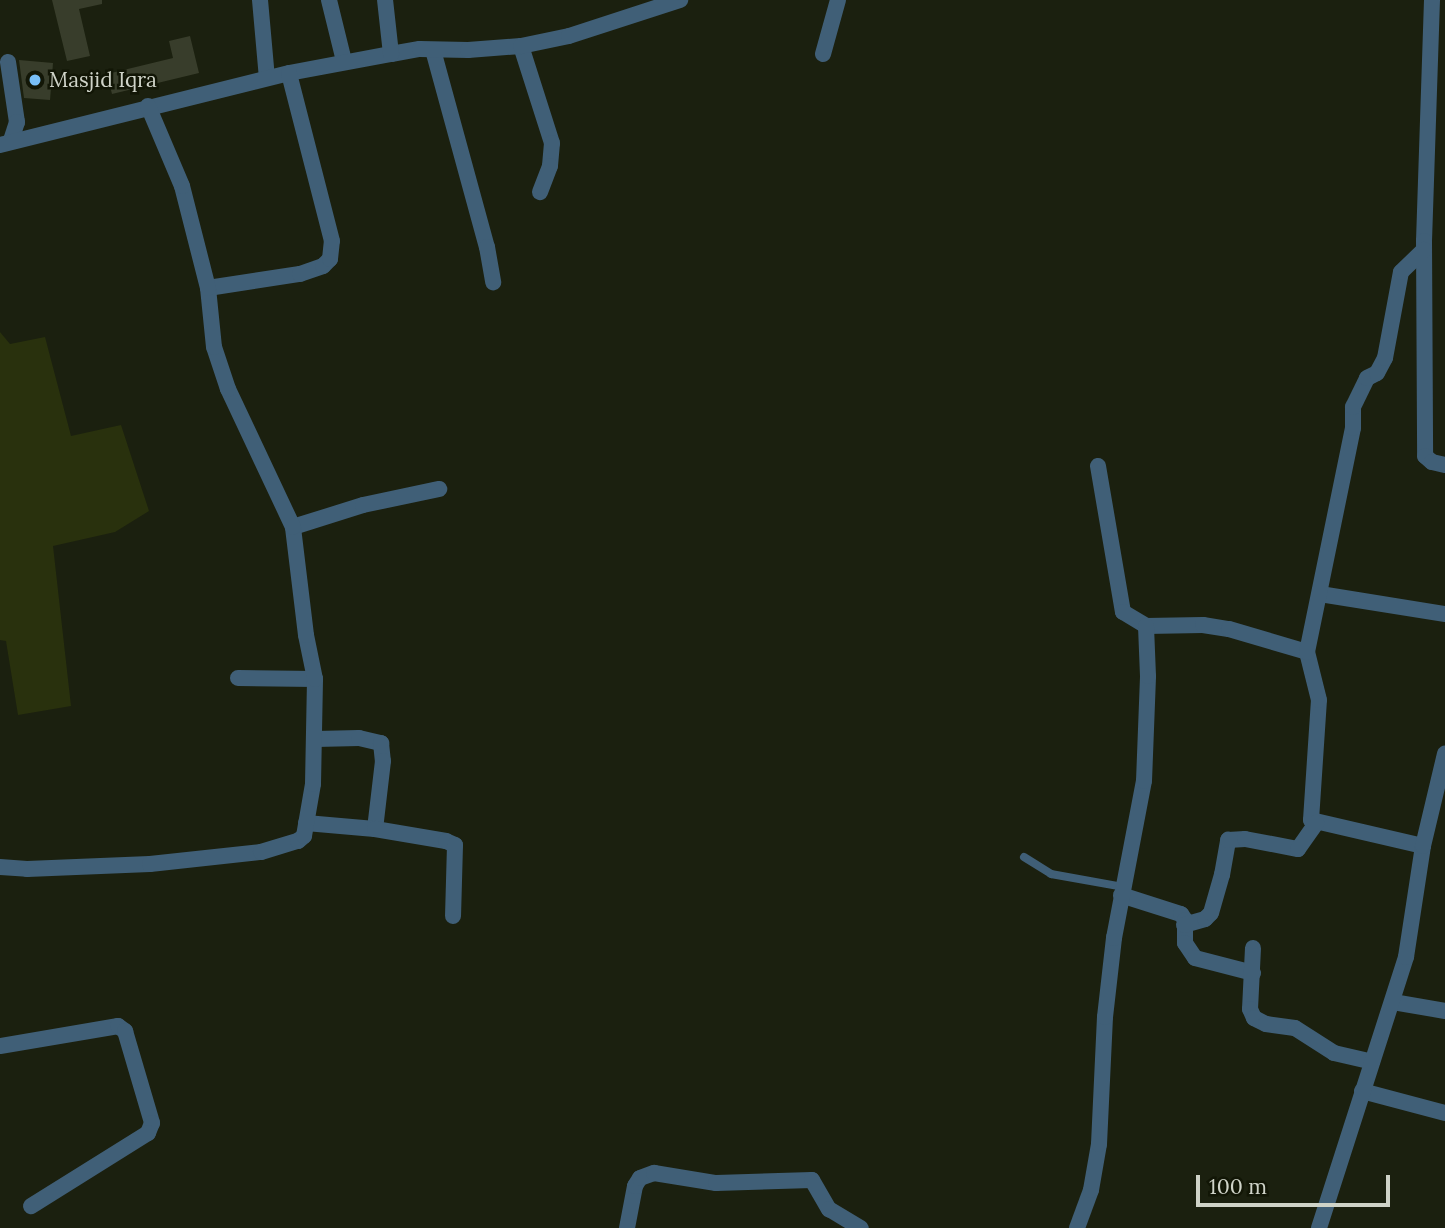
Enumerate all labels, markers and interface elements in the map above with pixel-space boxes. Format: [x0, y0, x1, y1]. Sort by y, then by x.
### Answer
place label: Masjid Iqra [49, 67, 157, 93]
marker: Masjid Iqra [27, 72, 43, 88]
scale bar [1200, 1162, 1394, 1206]
text: 100 m [1209, 1173, 1267, 1200]

